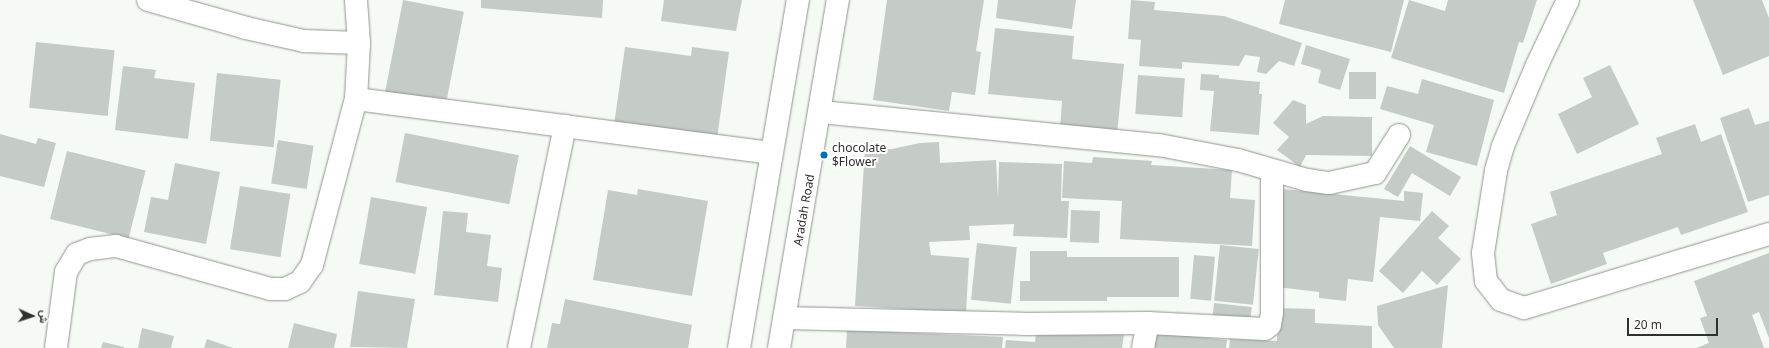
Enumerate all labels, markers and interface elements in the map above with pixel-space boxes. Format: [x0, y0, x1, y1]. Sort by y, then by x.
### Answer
place label: chocolate $Flower [832, 141, 886, 169]
marker: chocolate $Flower [819, 150, 829, 160]
street label: Aradah Road [791, 173, 817, 247]
north arrow [12, 296, 52, 336]
text: ش [37, 310, 52, 324]
scale bar [1629, 310, 1720, 336]
text: 20 m [1634, 316, 1662, 333]

